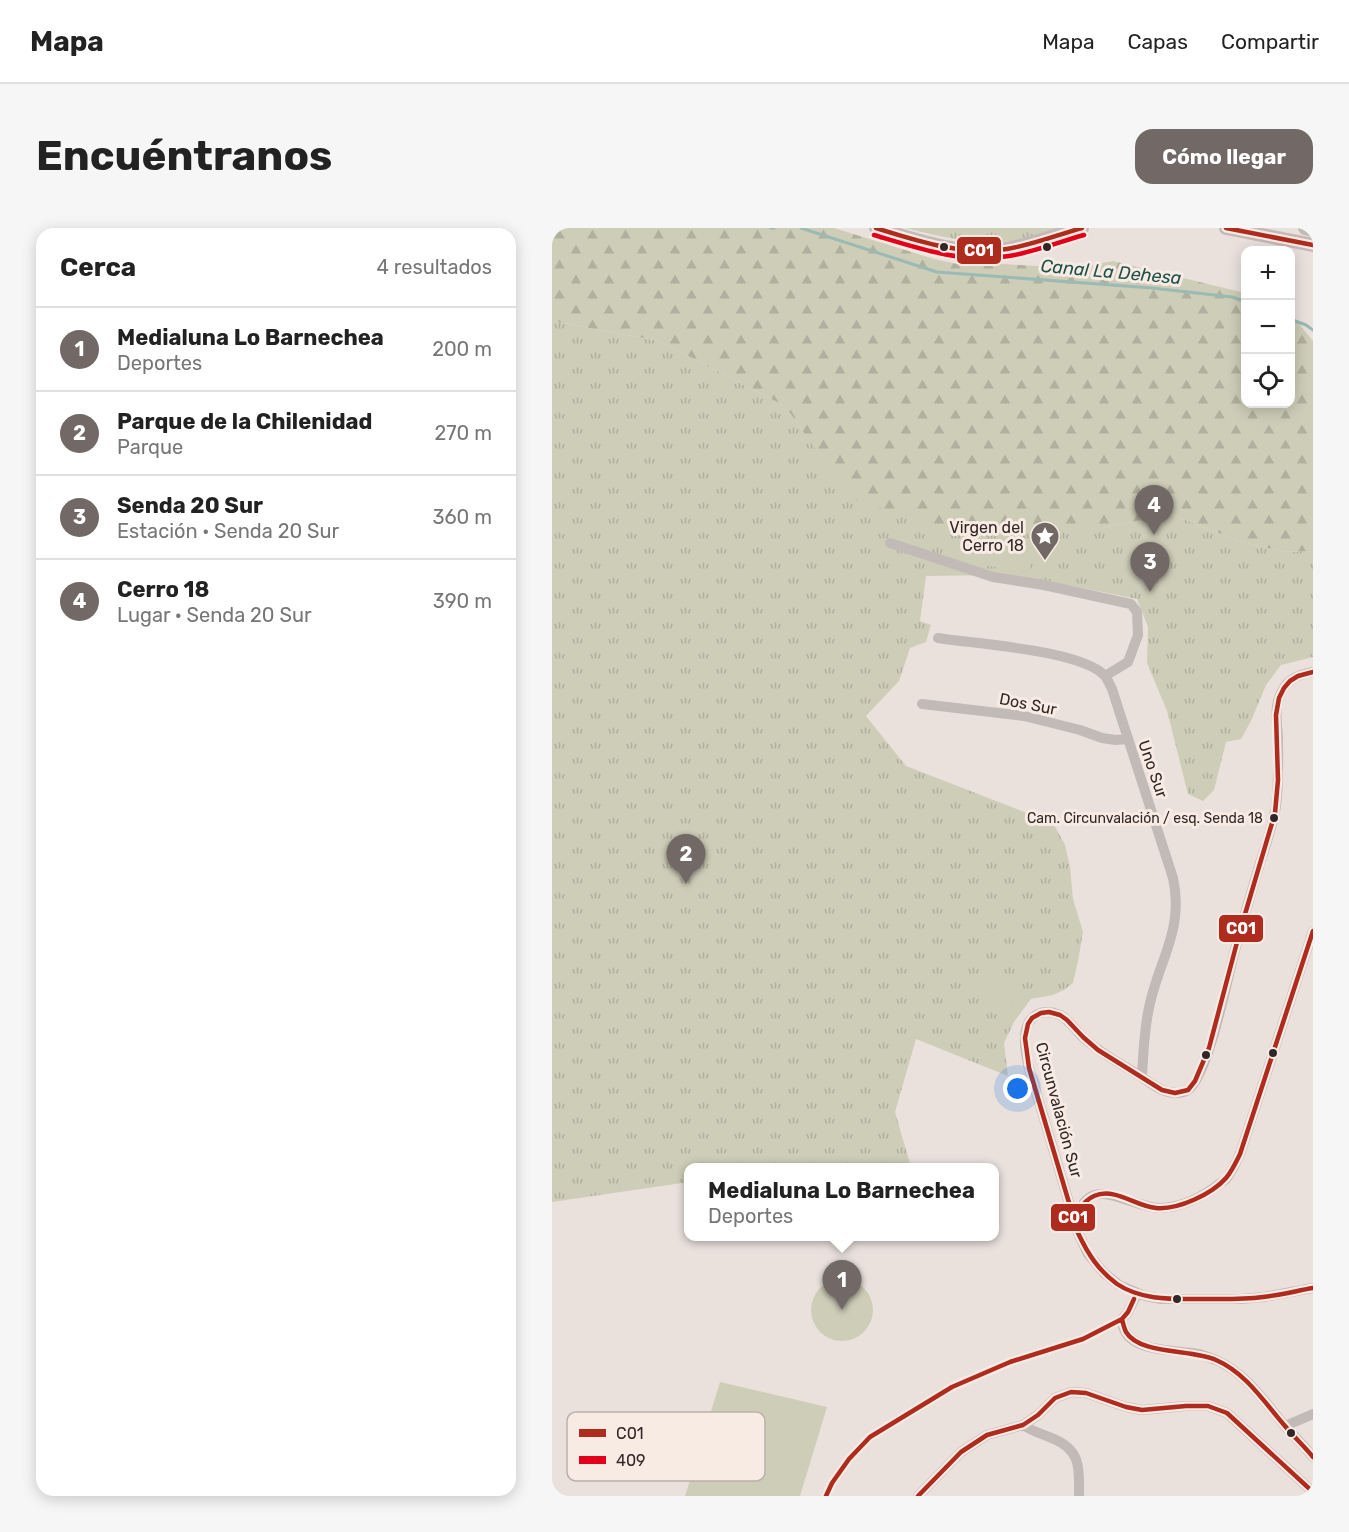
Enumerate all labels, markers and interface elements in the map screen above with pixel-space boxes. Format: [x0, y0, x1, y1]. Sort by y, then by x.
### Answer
text: Mapa [30, 25, 104, 58]
text: Mapa [1042, 29, 1095, 54]
text: Capas [1128, 29, 1188, 54]
text: Compartir [1221, 29, 1319, 54]
button: Cómo llegar [1135, 129, 1313, 184]
text: Encuéntranos [36, 131, 332, 181]
line badge: C01 [956, 236, 1002, 265]
unlabelled marker [938, 241, 950, 253]
text: C01 [964, 241, 994, 260]
unlabelled marker [1041, 241, 1053, 253]
map controls [1241, 246, 1295, 408]
button: + [1241, 246, 1295, 300]
text: Cerca [60, 252, 136, 283]
text: 4 resultados [377, 255, 492, 279]
water label: Canal La Dehesa [1040, 255, 1183, 289]
button: − [1241, 300, 1295, 354]
text: Medialuna Lo Barnechea [117, 324, 384, 351]
text: 1 [75, 337, 84, 361]
text: 200 m [432, 337, 492, 361]
text: Deportes [117, 351, 202, 375]
button: locate [1241, 354, 1295, 408]
text: Parque de la Chilenidad [117, 408, 372, 435]
text: 2 [73, 421, 86, 445]
text: 270 m [435, 421, 492, 445]
text: Parque [117, 435, 183, 459]
pin: 4 [1134, 486, 1174, 535]
text: Senda 20 Sur [117, 492, 263, 519]
text: 3 [73, 505, 86, 529]
text: 360 m [433, 505, 492, 529]
place label: Virgen del Cerro 18 [949, 518, 1024, 555]
text: Estación · Senda 20 Sur [117, 519, 339, 543]
place icon: Virgen del Cerro 18 [1029, 520, 1061, 562]
pin: 3 [1130, 542, 1170, 592]
text: Cerro 18 [117, 576, 209, 603]
text: 4 [73, 589, 86, 613]
text: 390 m [433, 589, 492, 613]
text: Lugar · Senda 20 Sur [117, 603, 312, 627]
street label: Dos Sur [998, 689, 1058, 719]
street label: Uno Sur [1134, 738, 1172, 800]
place label: Cam. Circunvalación / esq. Senda 18 [1027, 810, 1263, 827]
marker: Cam. Circunvalación / esq. Senda 18 [1268, 812, 1280, 824]
pin: 2 [666, 834, 706, 884]
line badge: C01 [1218, 914, 1264, 943]
text: C01 [1226, 919, 1256, 938]
street label: Circunvalación Sur [1032, 1040, 1086, 1180]
unlabelled marker [1267, 1047, 1279, 1059]
unlabelled marker [1200, 1049, 1212, 1061]
your location [1003, 1074, 1032, 1103]
popup [684, 1163, 999, 1241]
text: Medialuna Lo Barnechea [708, 1177, 975, 1204]
line badge: C01 [1050, 1203, 1096, 1232]
text: Deportes [708, 1204, 793, 1228]
text: C01 [1058, 1208, 1088, 1227]
pin: 1 [822, 1260, 862, 1310]
unlabelled marker [1171, 1293, 1183, 1305]
legend [567, 1412, 765, 1481]
text: C01 [616, 1424, 644, 1443]
unlabelled marker [1285, 1427, 1297, 1439]
text: 409 [616, 1451, 646, 1470]

